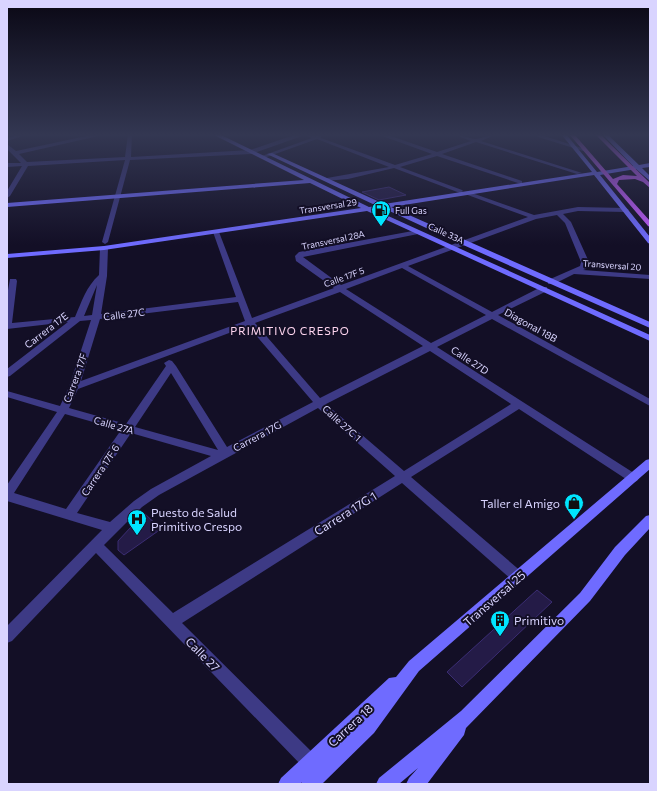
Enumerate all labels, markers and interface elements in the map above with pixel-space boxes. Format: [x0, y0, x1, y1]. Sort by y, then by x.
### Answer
street label: Transversal 29 [298, 196, 358, 216]
fuel station icon: Full Gas [370, 199, 392, 227]
place label: Full Gas [395, 205, 427, 216]
street label: Calle 33A [426, 220, 466, 246]
street label: Transversal 28A [300, 228, 366, 252]
street label: Transversal 20 [582, 257, 642, 273]
street label: Calle 17F 5 [322, 265, 366, 289]
street label: Calle 27C [102, 305, 146, 323]
street label: Diagonal 18B [502, 306, 560, 345]
street label: Carrera 17E [22, 309, 70, 351]
district label: PRIMITIVO CRESPO [230, 324, 350, 337]
street label: Calle 27D [449, 343, 491, 377]
street label: Carrera 17F [61, 352, 90, 404]
street label: Calle 27C 1 [320, 402, 364, 444]
street label: Calle 27A [93, 414, 136, 436]
street label: Carrera 17G [231, 418, 283, 454]
street label: Carrera 17F 6 [78, 442, 122, 498]
street label: Carrera 17G 1 [311, 488, 379, 538]
shop icon: Taller el Amigo [563, 492, 585, 520]
place label: Taller el Amigo [480, 496, 560, 510]
place label: Puesto de Salud Primitivo Crespo [151, 505, 242, 533]
hospital icon: Puesto de Salud Primitivo Crespo [126, 508, 148, 536]
street label: Transversal 25 [460, 567, 528, 629]
building icon: Primitivo [489, 609, 511, 637]
place label: Primitivo [514, 613, 564, 627]
street label: Calle 27 [183, 634, 223, 674]
street label: Carrera 18 [325, 701, 375, 749]

